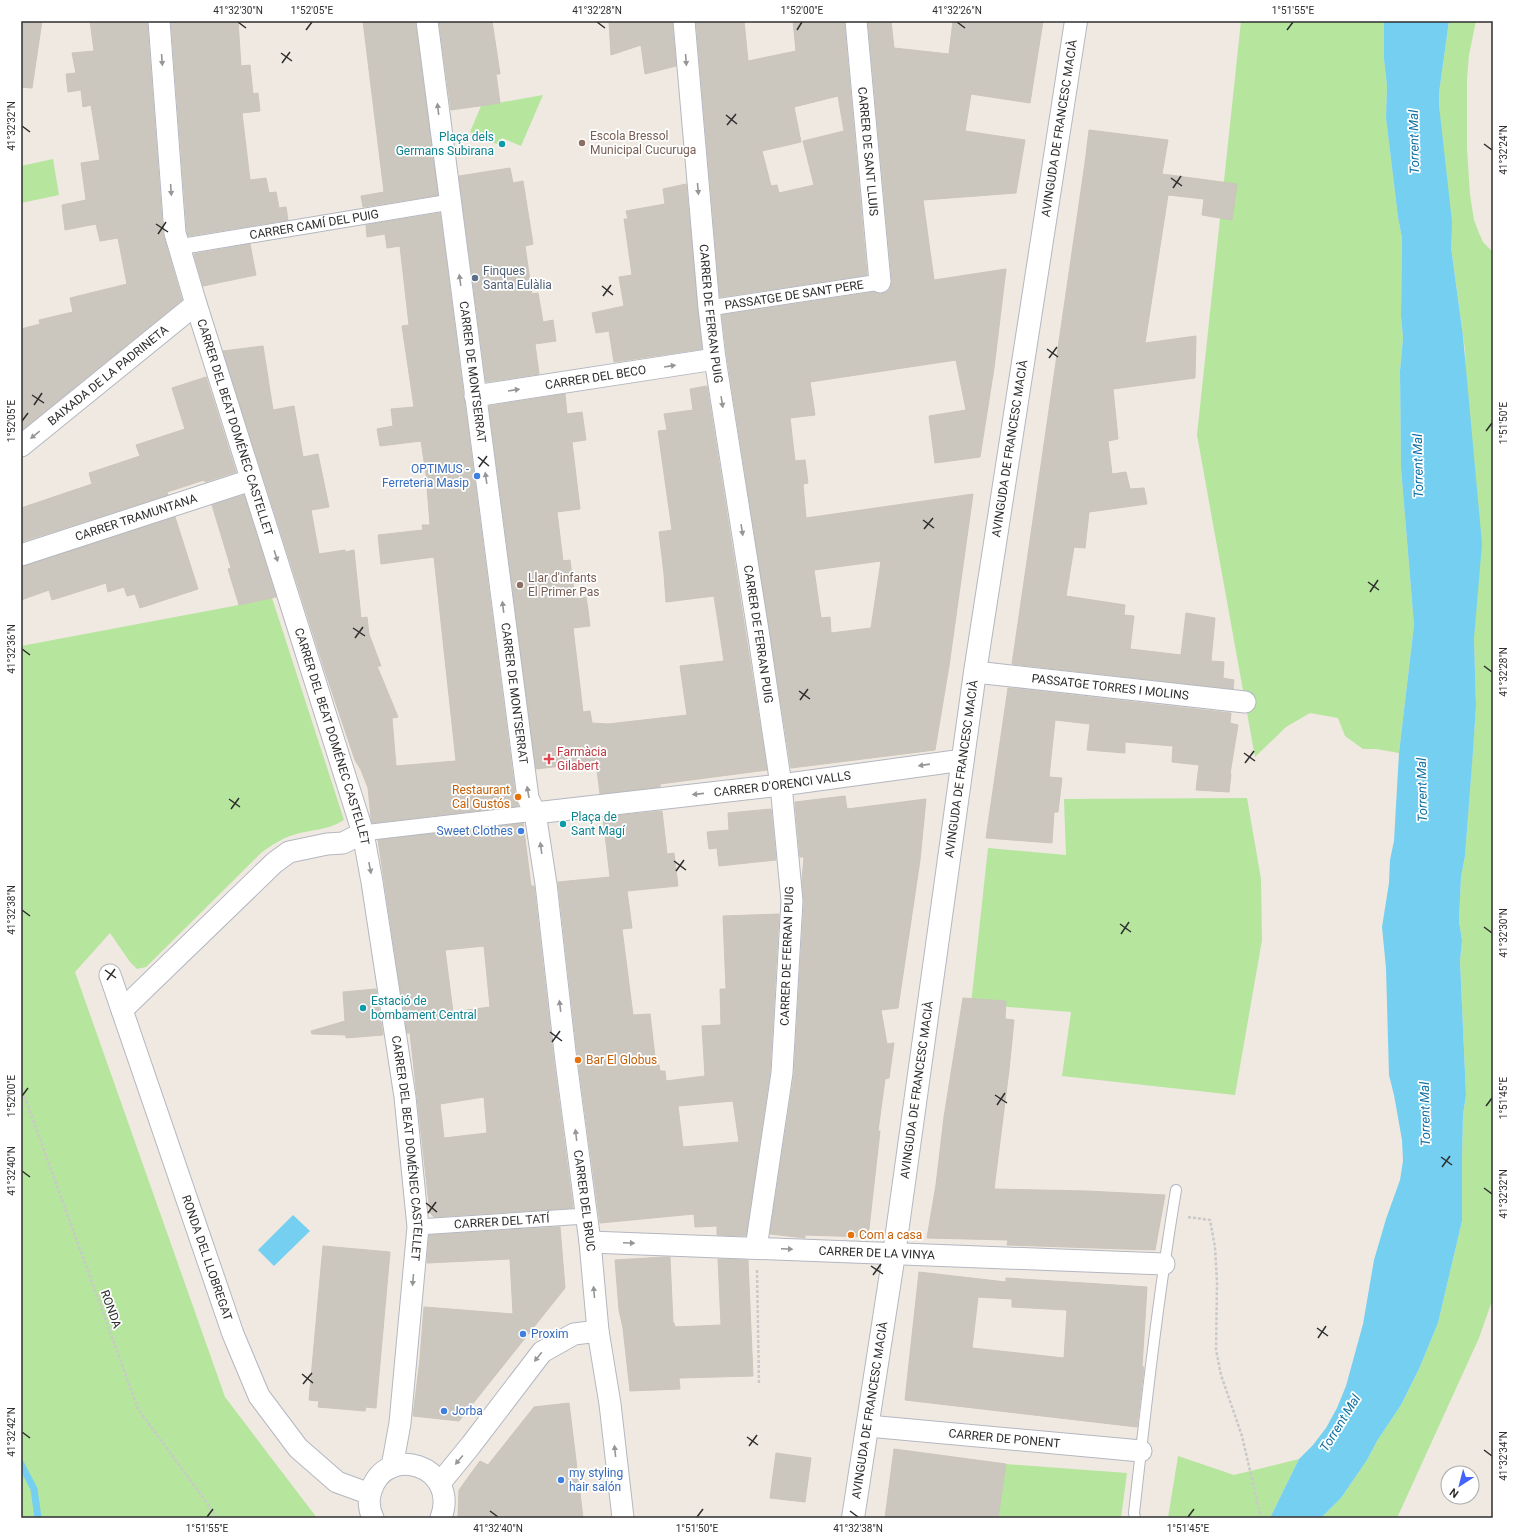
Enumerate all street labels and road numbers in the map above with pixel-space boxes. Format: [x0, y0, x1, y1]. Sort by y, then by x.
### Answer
street label: AVINGUDA DE FRANCESC MACIÀ [1039, 38, 1080, 218]
street label: CARRER DE SANT LLUIS [855, 86, 881, 217]
street label: CARRER CAMÍ DEL PUIG [248, 207, 380, 242]
street label: CARRER DE FERRAN PUIG [696, 244, 726, 384]
street label: PASSATGE DE SANT PERE [724, 278, 865, 313]
street label: CARRER DE MONTSERRAT [456, 300, 489, 444]
street label: CARRER DEL BEAT DOMÉNEC CASTELLET [194, 317, 276, 538]
street label: BAIXADA DE LA PADRINETA [45, 322, 171, 428]
street label: AVINGUDA DE FRANCESC MACIÀ [989, 358, 1030, 538]
street label: CARRER DEL BECO [544, 363, 647, 392]
street label: CARRER TRAMUNTANA [73, 491, 199, 544]
street label: CARRER DE FERRAN PUIG [741, 564, 776, 704]
street label: CARRER DE MONTSERRAT [498, 622, 531, 765]
street label: CARRER DEL BEAT DOMÉNEC CASTELLET [292, 626, 372, 846]
street label: PASSATGE TORRES I MOLINS [1031, 671, 1190, 703]
street label: AVINGUDA DE FRANCESC MACIÀ [942, 679, 981, 859]
street label: CARRER D'ORENCI VALLS [713, 768, 852, 800]
street label: CARRER DE FERRAN PUIG [778, 886, 796, 1026]
street label: AVINGUDA DE FRANCESC MACIÀ [898, 1000, 936, 1180]
street label: CARRER DEL BEAT DOMÉNEC CASTELLET [389, 1035, 425, 1261]
street label: CARRER DEL BRUC [571, 1149, 598, 1252]
street label: RONDA DEL LLOBREGAT [179, 1193, 235, 1323]
street label: CARRER DEL TATÍ [454, 1210, 551, 1232]
street label: CARRER DE LA VINYA [818, 1244, 935, 1262]
street label: RONDA [98, 1288, 124, 1330]
street label: AVINGUDA DE FRANCESC MACIÀ [849, 1320, 890, 1500]
street label: CARRER DE PONENT [948, 1426, 1061, 1451]

